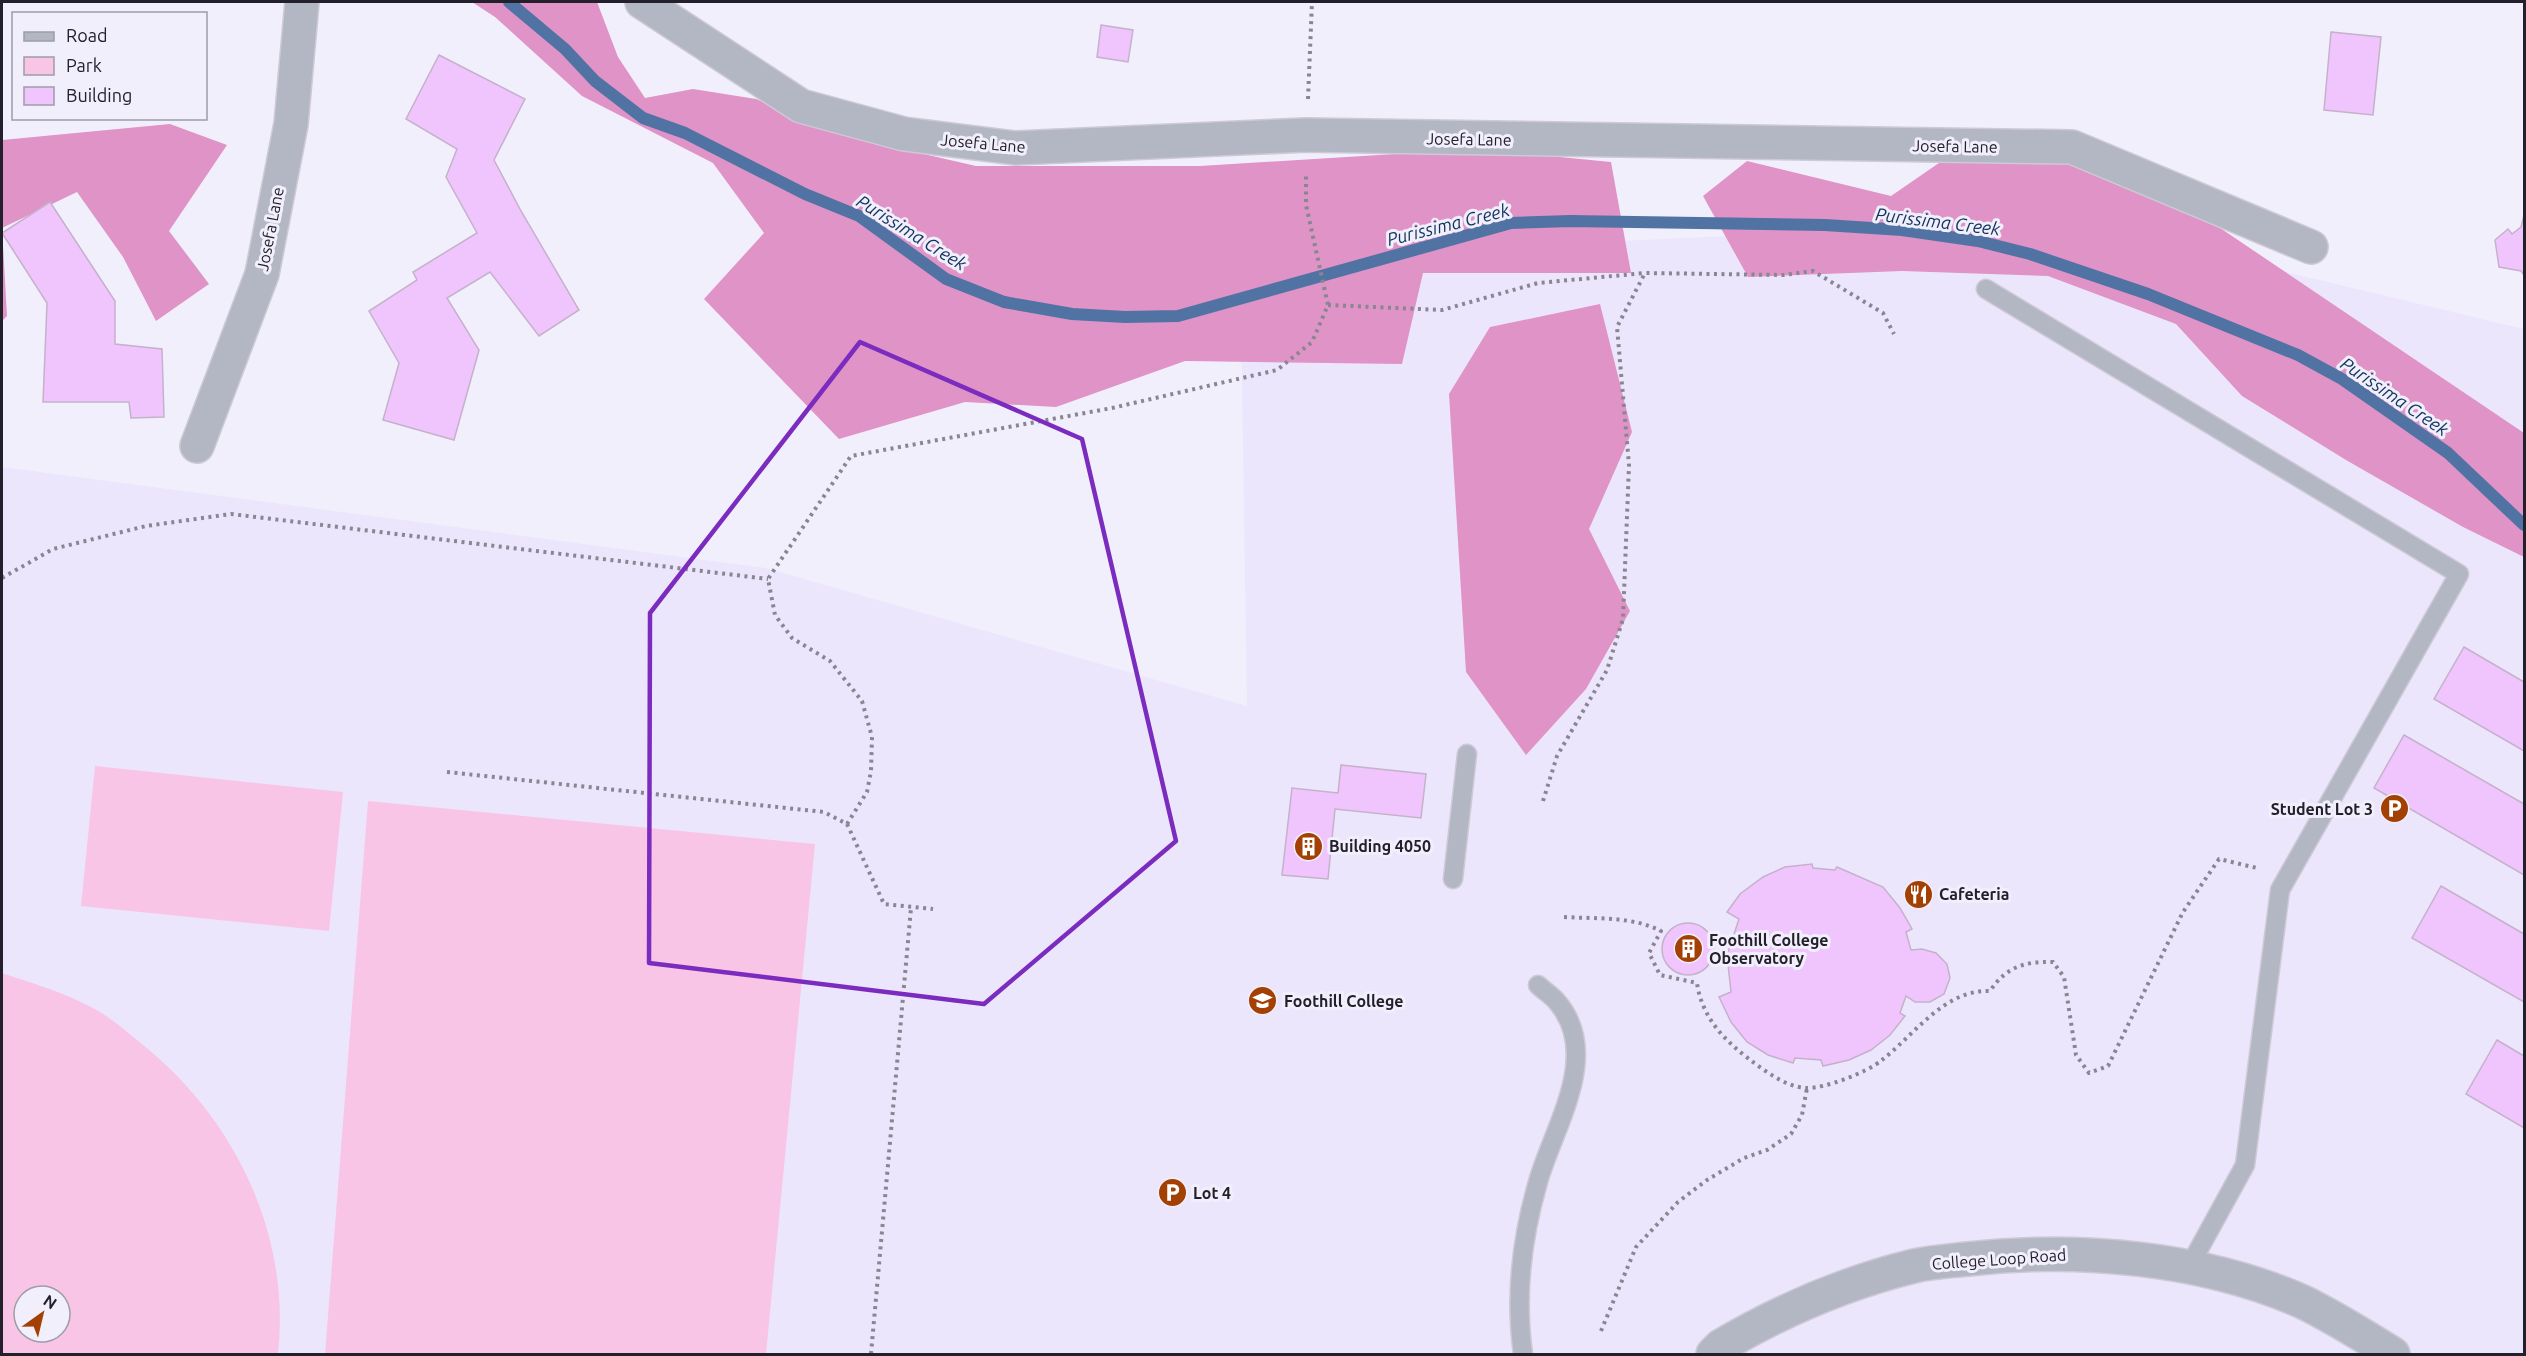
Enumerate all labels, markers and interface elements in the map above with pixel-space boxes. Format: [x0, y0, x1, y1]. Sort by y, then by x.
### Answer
legend [12, 12, 207, 120]
text: Road [66, 25, 108, 45]
text: Park [66, 55, 102, 75]
text: Building [66, 85, 132, 105]
street label: Josefa Lane [1426, 129, 1512, 149]
street label: Josefa Lane [940, 130, 1026, 156]
street label: Josefa Lane [1912, 136, 1998, 156]
street label: Josefa Lane [253, 185, 287, 273]
water label: Purissima Creek [853, 190, 971, 274]
water label: Purissima Creek [1385, 199, 1512, 249]
water label: Purissima Creek [1874, 203, 2002, 239]
water label: Purissima Creek [2337, 353, 2453, 440]
parking icon: Student Lot 3 [2378, 793, 2410, 825]
place label: Student Lot 3 [2271, 800, 2373, 818]
building icon: Building 4050 [1292, 830, 1324, 862]
place label: Building 4050 [1329, 837, 1431, 855]
restaurant icon: Cafeteria [1902, 878, 1934, 910]
place label: Cafeteria [1939, 885, 2009, 903]
place label: Foothill College Observatory [1709, 931, 1829, 967]
building icon: Foothill College Observatory [1672, 933, 1704, 965]
school or university icon: Foothill College [1247, 985, 1279, 1017]
place label: Foothill College [1284, 992, 1404, 1010]
parking icon: Lot 4 [1156, 1177, 1188, 1209]
place label: Lot 4 [1193, 1184, 1231, 1202]
street label: College Loop Road [1931, 1245, 2067, 1273]
north arrow [12, 1284, 72, 1344]
text: N [40, 1291, 60, 1312]

